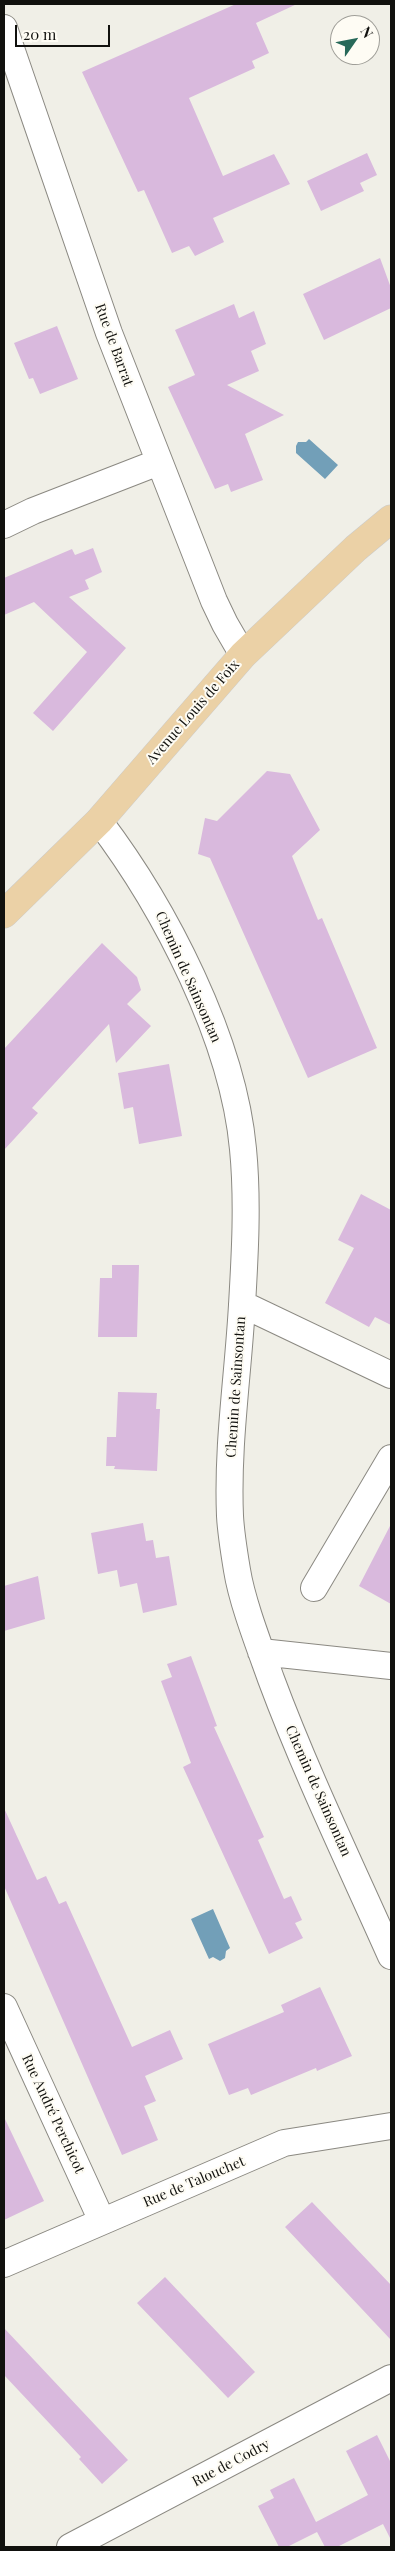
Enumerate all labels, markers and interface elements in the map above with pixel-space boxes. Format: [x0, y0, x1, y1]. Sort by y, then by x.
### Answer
scale bar [18, 15, 112, 47]
north arrow [330, 15, 380, 65]
text: N [356, 23, 378, 42]
text: 20 m [23, 24, 56, 44]
street label: Rue de Barrat [91, 301, 137, 389]
street label: Avenue Louis de Foix [143, 656, 243, 768]
street label: Chemin de Sainsontan [152, 909, 224, 1045]
street label: Chemin de Sainsontan [223, 1316, 249, 1458]
street label: Chemin de Sainsontan [282, 1723, 354, 1859]
street label: Rue André Perchicot [18, 2052, 88, 2176]
street label: Rue de Talouchet [141, 2153, 247, 2211]
street label: Rue de Codry [189, 2436, 273, 2490]

